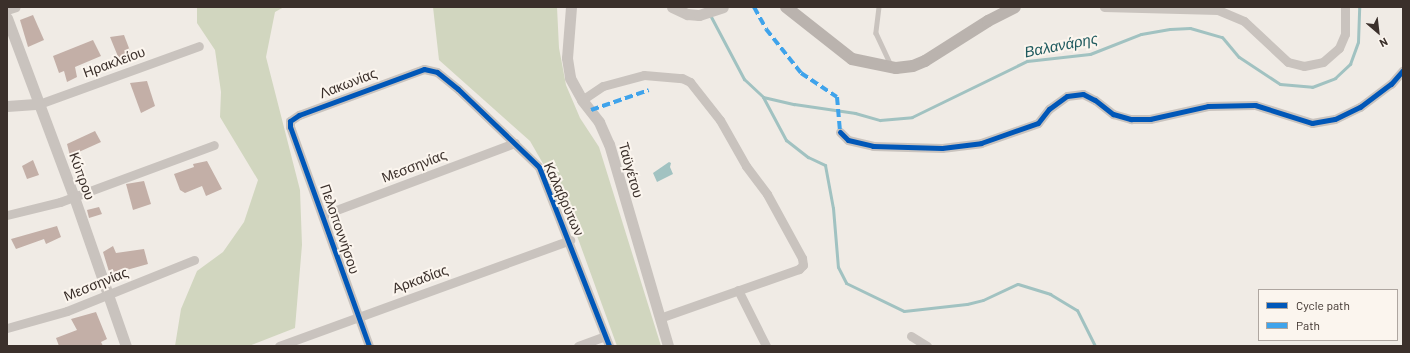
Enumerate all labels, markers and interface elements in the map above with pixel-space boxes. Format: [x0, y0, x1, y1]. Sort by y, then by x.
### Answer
north arrow [1358, 12, 1398, 52]
water label: Βαλανάρης [1023, 29, 1099, 61]
text: N [1378, 36, 1390, 50]
street label: Ηρακλείου [81, 43, 147, 81]
street label: Λακωνίας [317, 64, 379, 102]
street label: Ταϋγέτου [615, 140, 647, 200]
street label: Μεσσηνίας [379, 146, 449, 186]
street label: Κύπρου [66, 150, 98, 202]
street label: Καλαβρύτων [540, 159, 588, 239]
street label: Πελοποννήσου [317, 182, 363, 276]
street label: Αρκαδίας [390, 261, 450, 297]
street label: Μεσσηνίας [61, 263, 131, 305]
legend [1258, 289, 1398, 341]
text: Cycle path [1296, 298, 1350, 312]
text: Path [1296, 318, 1320, 332]

